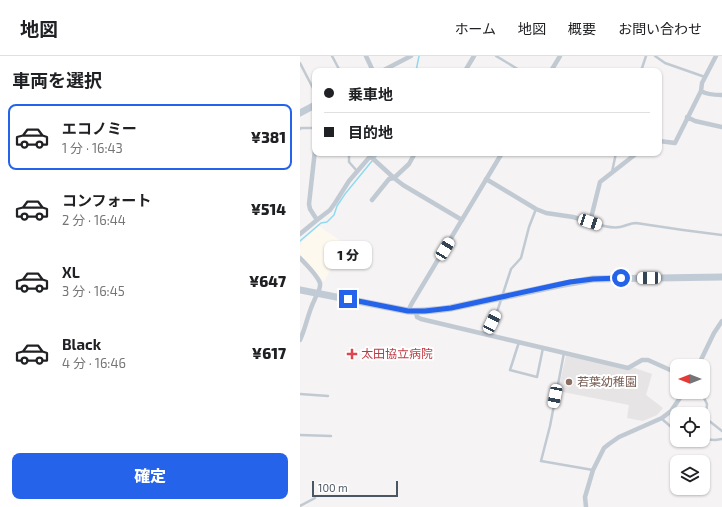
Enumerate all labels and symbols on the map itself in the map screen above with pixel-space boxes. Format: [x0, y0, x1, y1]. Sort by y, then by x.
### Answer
car [577, 213, 603, 231]
car [434, 236, 456, 262]
callout: 1 分 [324, 241, 372, 269]
route start [612, 269, 630, 287]
car [637, 272, 661, 284]
route end [339, 290, 357, 308]
car [481, 309, 503, 335]
place label: 太田協立病院 [361, 346, 433, 360]
marker: 太田協立病院 [346, 348, 358, 360]
north arrow [670, 359, 710, 399]
place label: 若葉幼稚園 [577, 374, 637, 388]
marker: 若葉幼稚園 [564, 377, 574, 387]
car [547, 383, 563, 409]
scale bar [312, 479, 398, 498]

